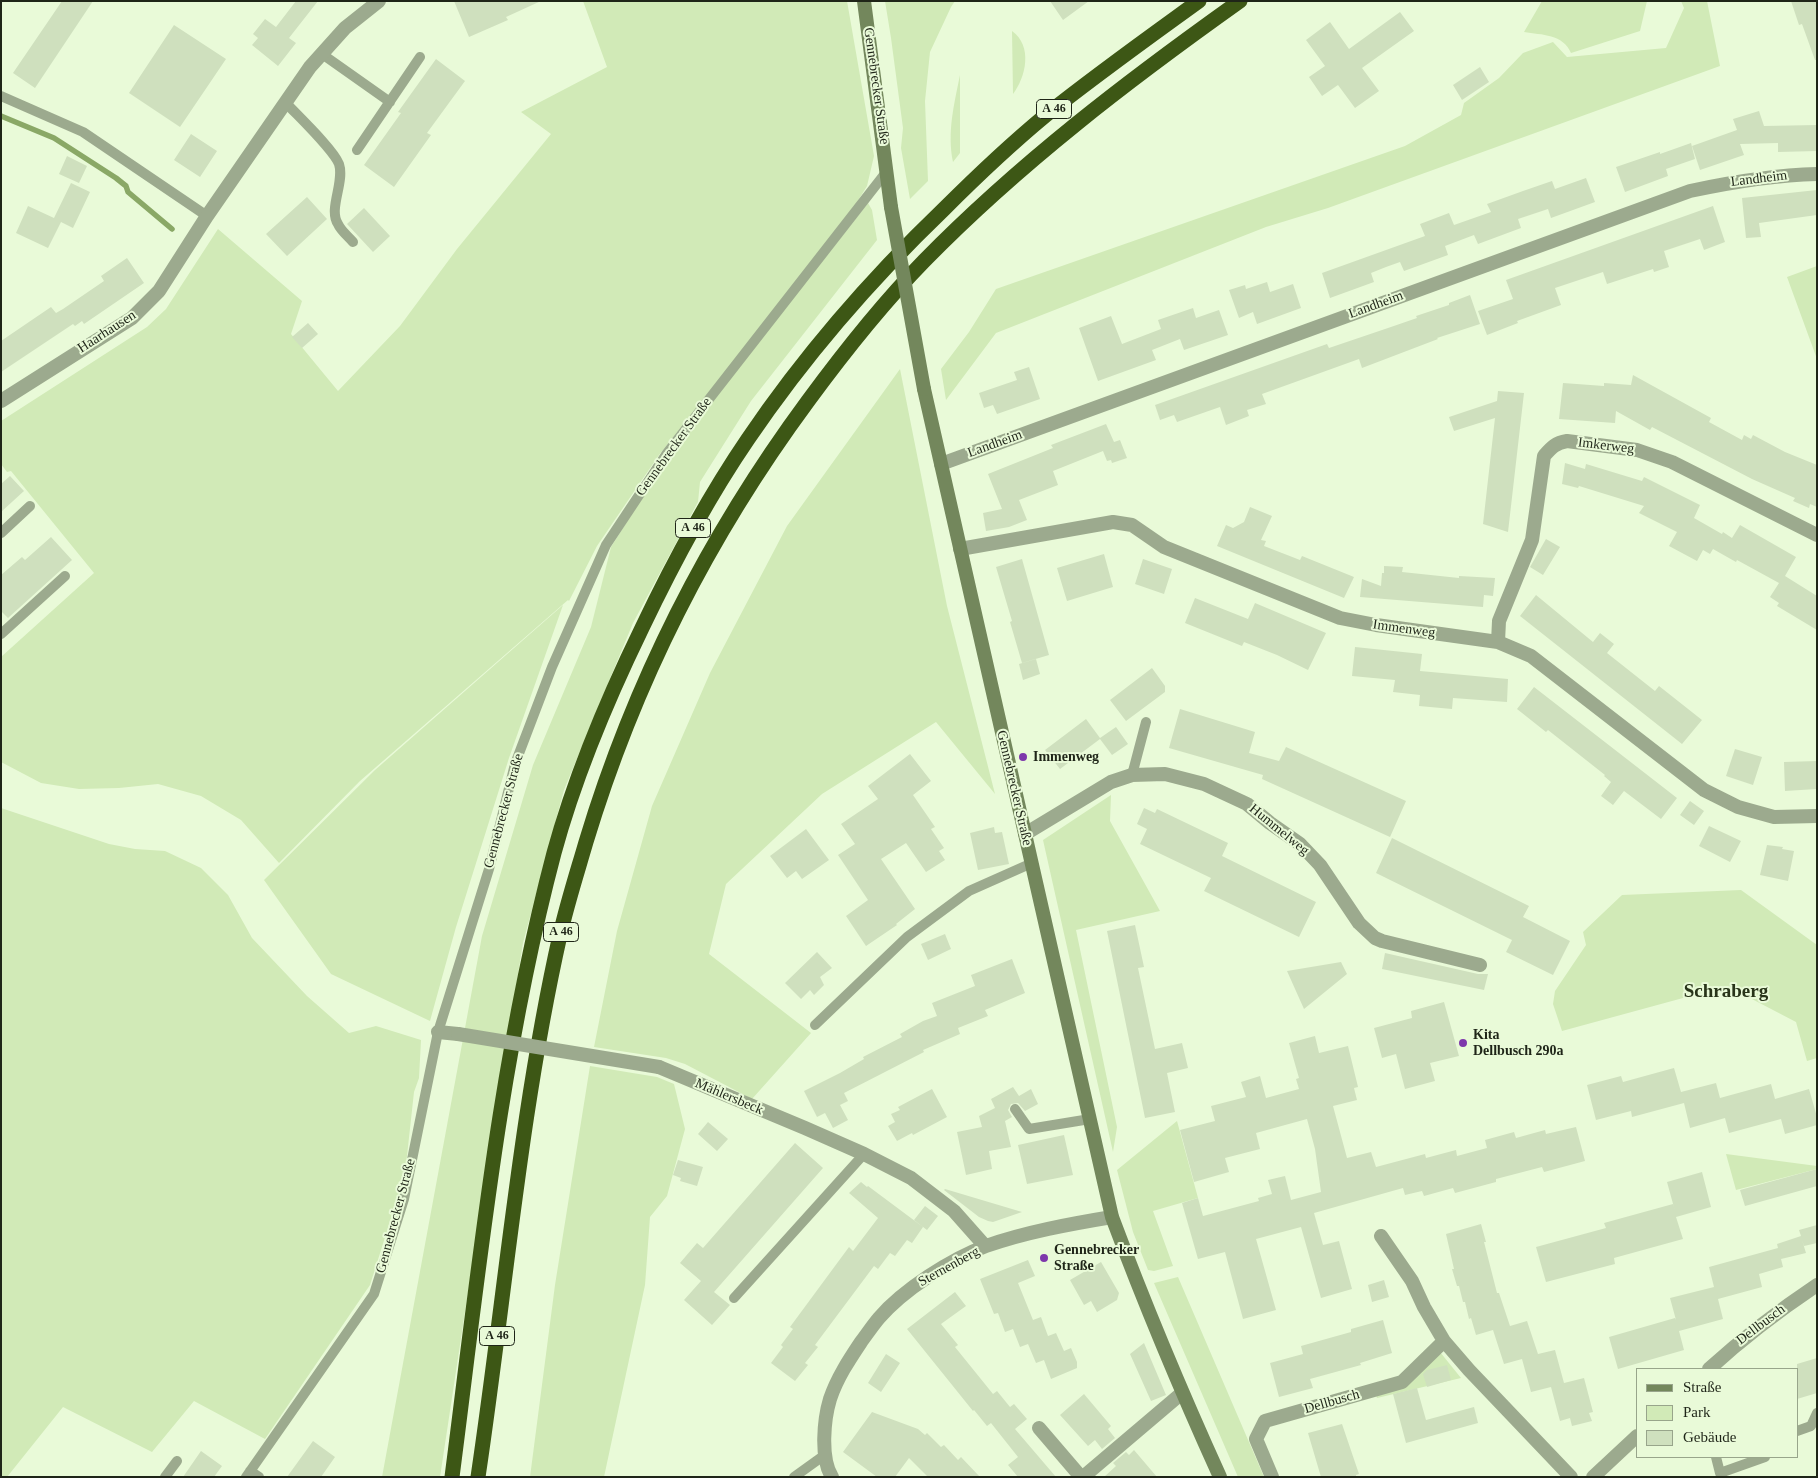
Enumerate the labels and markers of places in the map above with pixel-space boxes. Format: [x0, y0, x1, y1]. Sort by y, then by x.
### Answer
place label: Immenweg [1033, 749, 1099, 765]
marker: Immenweg [1017, 751, 1029, 763]
place label: Kita Dellbusch 290a [1473, 1027, 1564, 1060]
marker: Kita Dellbusch 290a [1457, 1037, 1469, 1049]
place label: Gennebrecker Straße [1054, 1242, 1139, 1274]
marker: Gennebrecker Straße [1038, 1252, 1050, 1264]

